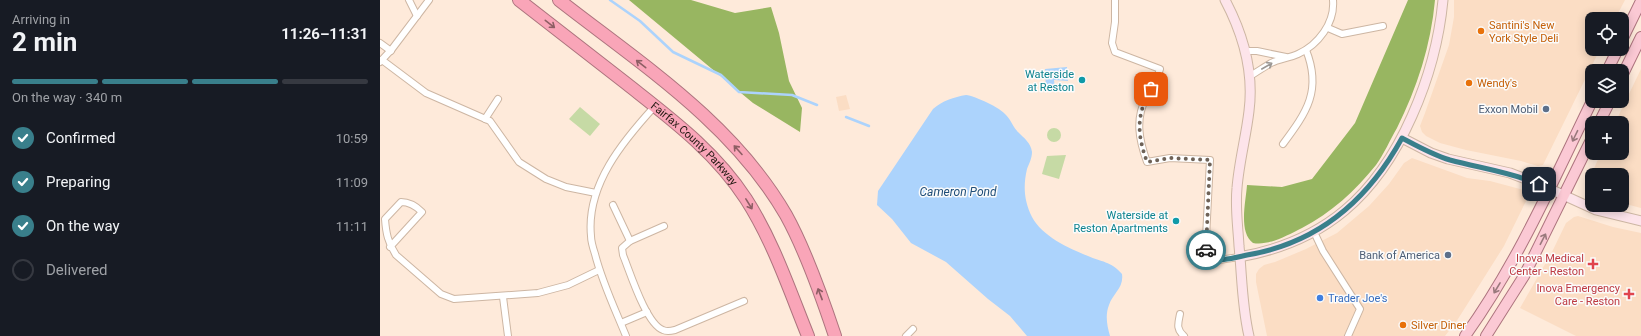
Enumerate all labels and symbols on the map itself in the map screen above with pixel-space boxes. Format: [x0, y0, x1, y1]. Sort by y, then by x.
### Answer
place label: Santini's New York Style Deli [1489, 19, 1559, 45]
one-way arrow [545, 20, 556, 28]
marker: Santini's New York Style Deli [1476, 26, 1486, 36]
one-way arrow [636, 60, 647, 68]
one-way arrow [1261, 61, 1273, 69]
place label: Waterside at Reston [1025, 68, 1074, 94]
pin [1134, 72, 1168, 106]
marker: Waterside at Reston [1077, 75, 1087, 85]
place label: Wendy's [1477, 77, 1517, 90]
marker: Wendy's [1464, 78, 1474, 88]
street label: Fairfax County Parkway [649, 99, 741, 188]
place label: Exxon Mobil [1478, 103, 1538, 116]
marker: Exxon Mobil [1541, 104, 1551, 114]
one-way arrow [1571, 130, 1578, 142]
one-way arrow [734, 144, 743, 155]
pin [1522, 167, 1556, 201]
water label: Cameron Pond [919, 185, 997, 199]
one-way arrow [745, 198, 753, 209]
place label: Waterside at Reston Apartments [1073, 209, 1168, 235]
marker: Waterside at Reston Apartments [1171, 216, 1181, 226]
courier [1186, 230, 1226, 270]
one-way arrow [1540, 233, 1547, 245]
place label: Bank of America [1359, 249, 1440, 262]
marker: Bank of America [1443, 250, 1453, 260]
place label: Inova Medical Center - Reston [1509, 252, 1584, 278]
marker: Inova Medical Center - Reston [1587, 258, 1599, 270]
one-way arrow [1493, 282, 1501, 293]
place label: Inova Emergency Care - Reston [1536, 282, 1621, 308]
one-way arrow [815, 288, 823, 300]
marker: Inova Emergency Care - Reston [1623, 288, 1635, 300]
place label: Trader Joe's [1328, 292, 1388, 305]
marker: Trader Joe's [1315, 293, 1325, 303]
place label: Silver Diner [1411, 319, 1466, 332]
marker: Silver Diner [1398, 320, 1408, 330]

